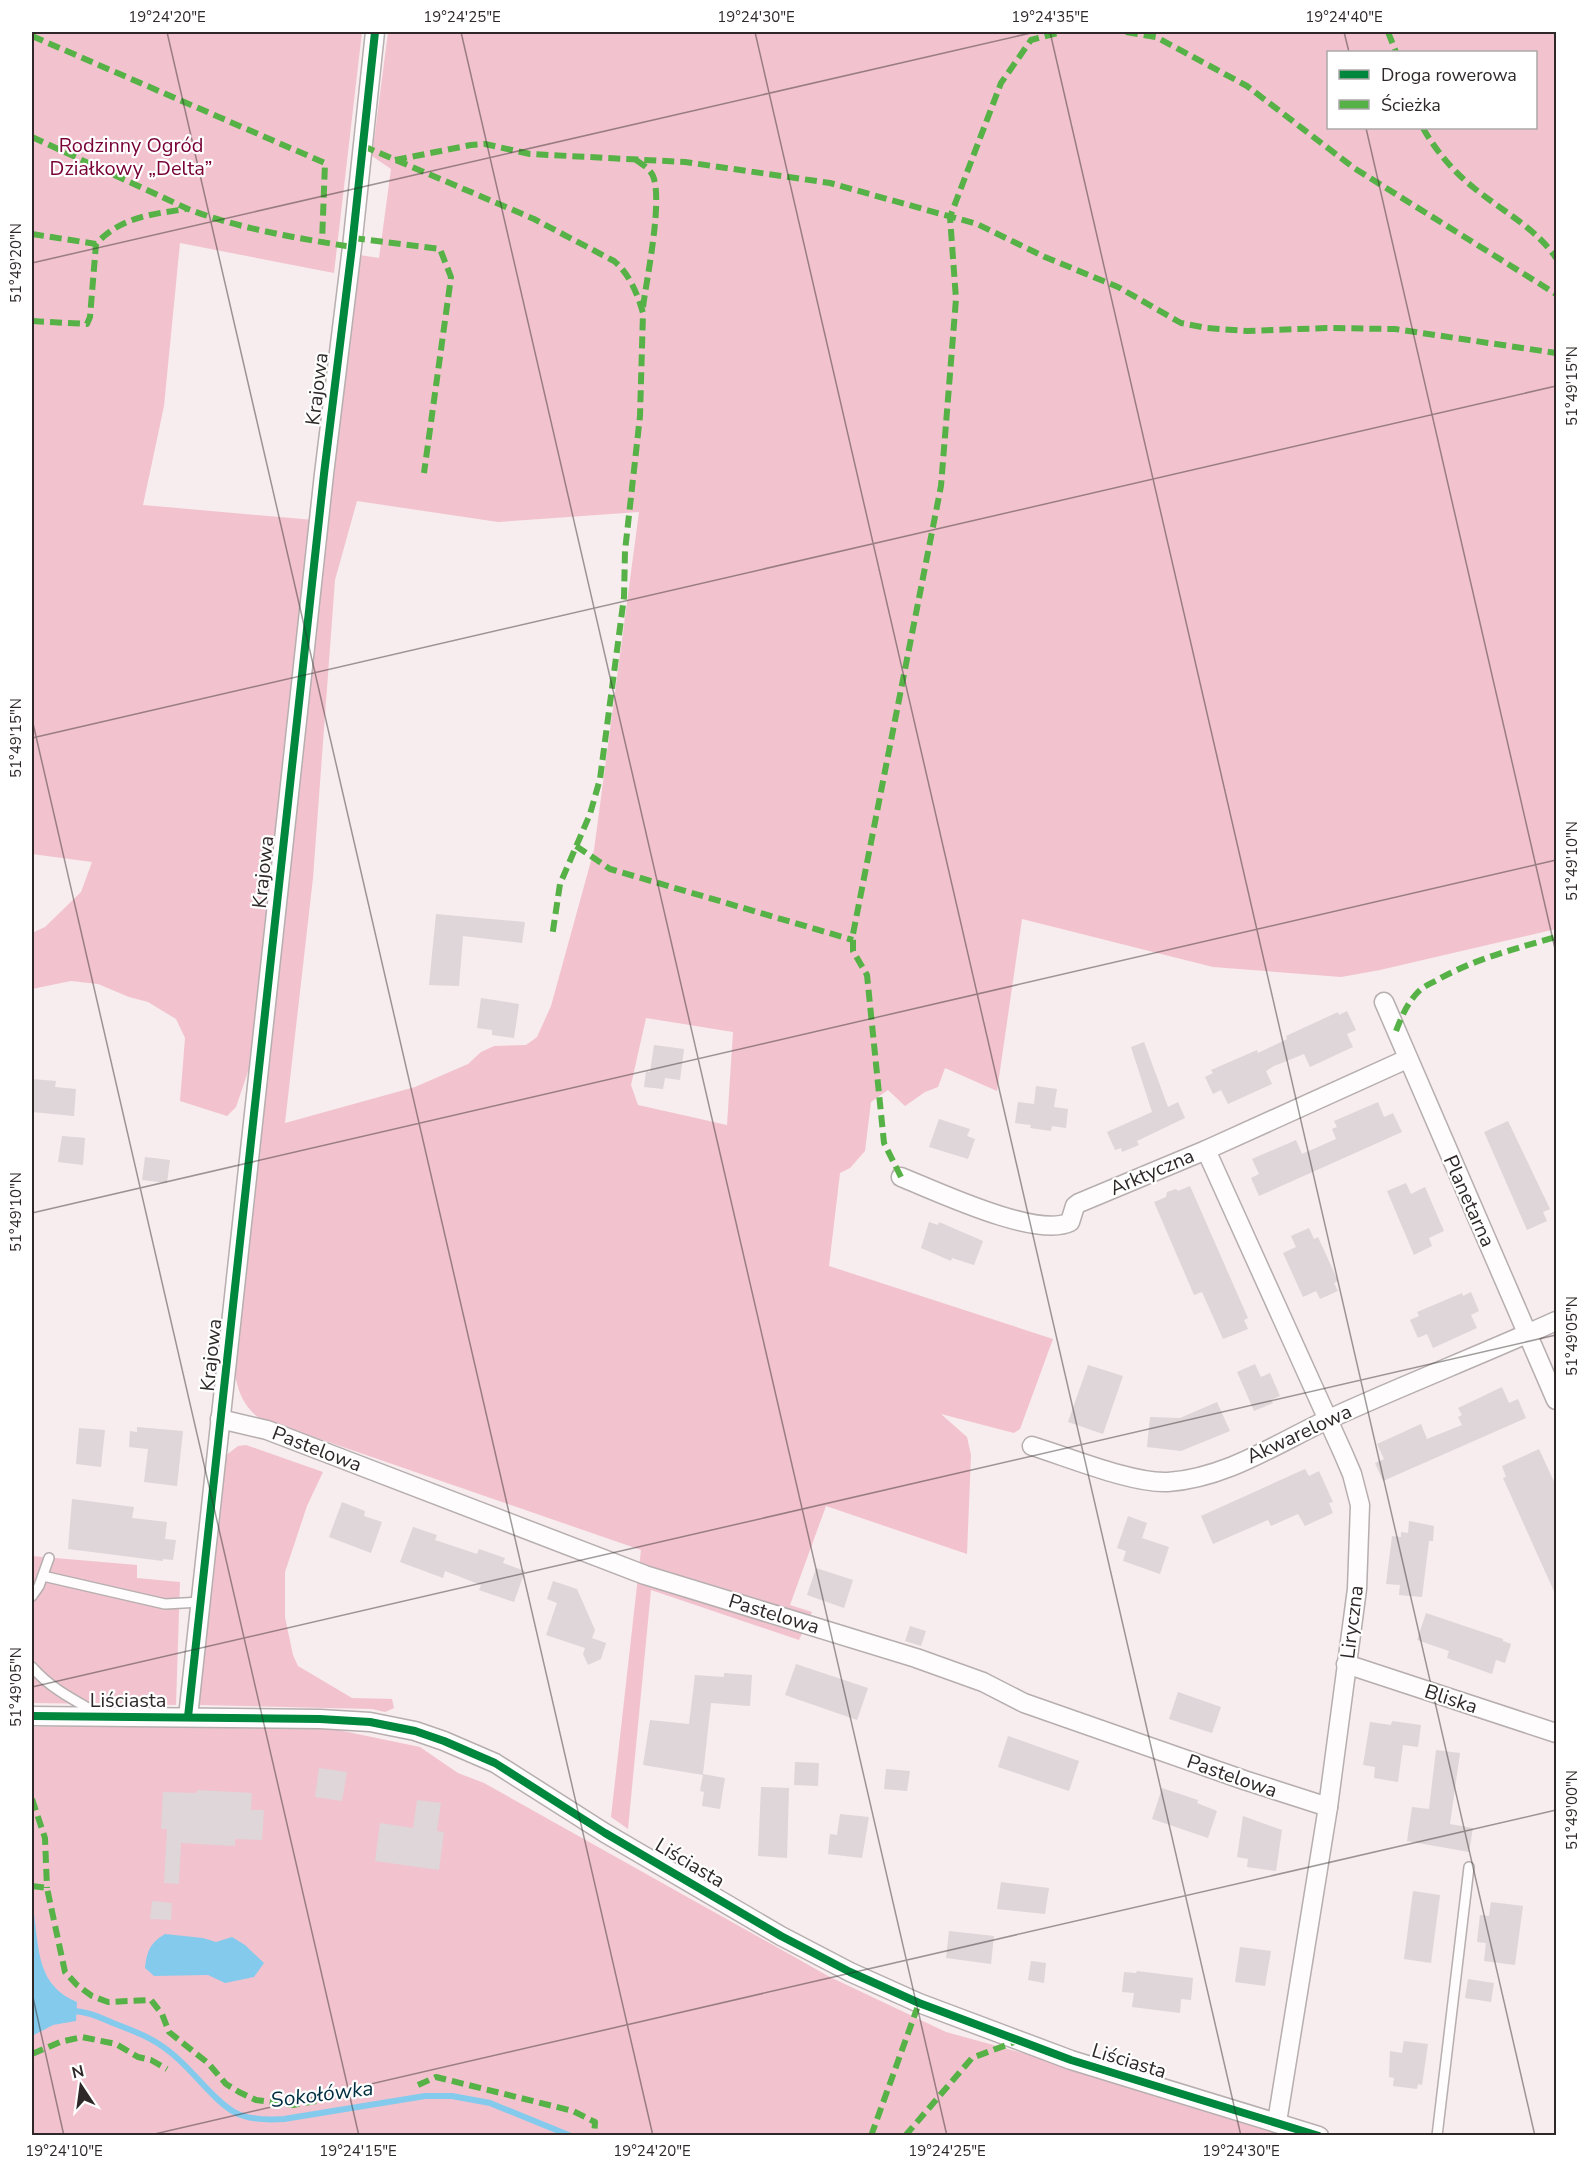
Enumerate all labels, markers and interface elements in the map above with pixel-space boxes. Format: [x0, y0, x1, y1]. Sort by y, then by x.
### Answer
text: 19°24'20"E [128, 7, 206, 27]
text: 19°24'25"E [423, 7, 501, 27]
text: 19°24'30"E [717, 7, 795, 27]
text: 19°24'35"E [1011, 7, 1089, 27]
text: 19°24'40"E [1305, 7, 1383, 27]
legend [1327, 51, 1537, 129]
text: Droga rowerowa [1381, 63, 1517, 87]
text: Ścieżka [1381, 93, 1441, 117]
park label: Rodzinny Ogród Działkowy „Delta” [50, 132, 212, 182]
text: 51°49'20"N [6, 223, 26, 303]
text: 51°49'15"N [1562, 346, 1582, 426]
street label: Krajowa [299, 351, 335, 427]
text: 51°49'15"N [6, 698, 26, 778]
text: 51°49'10"N [1562, 821, 1582, 901]
street label: Krajowa [246, 834, 280, 910]
street label: Arktyczna [1106, 1142, 1198, 1202]
street label: Planetarna [1437, 1151, 1501, 1251]
text: 51°49'10"N [6, 1172, 26, 1252]
text: 51°49'05"N [1562, 1296, 1582, 1376]
street label: Krajowa [194, 1317, 228, 1393]
street label: Akwarelowa [1242, 1398, 1356, 1470]
street label: Pastelowa [268, 1420, 366, 1478]
street label: Liryczna [1334, 1584, 1370, 1660]
street label: Pastelowa [725, 1587, 823, 1641]
text: 51°49'05"N [6, 1647, 26, 1727]
street label: Bliska [1421, 1678, 1481, 1720]
street label: Liściasta [90, 1687, 166, 1714]
street label: Pastelowa [1183, 1748, 1281, 1804]
text: 51°49'00"N [1562, 1770, 1582, 1850]
street label: Liściasta [650, 1832, 730, 1894]
street label: Liściasta [1088, 2037, 1170, 2085]
north arrow [51, 2056, 111, 2116]
text: N [70, 2060, 86, 2084]
water label: Sokołówka [269, 2074, 375, 2114]
text: 19°24'10"E [25, 2141, 103, 2161]
text: 19°24'15"E [319, 2141, 397, 2161]
text: 19°24'20"E [613, 2141, 691, 2161]
text: 19°24'25"E [908, 2141, 986, 2161]
text: 19°24'30"E [1202, 2141, 1280, 2161]

